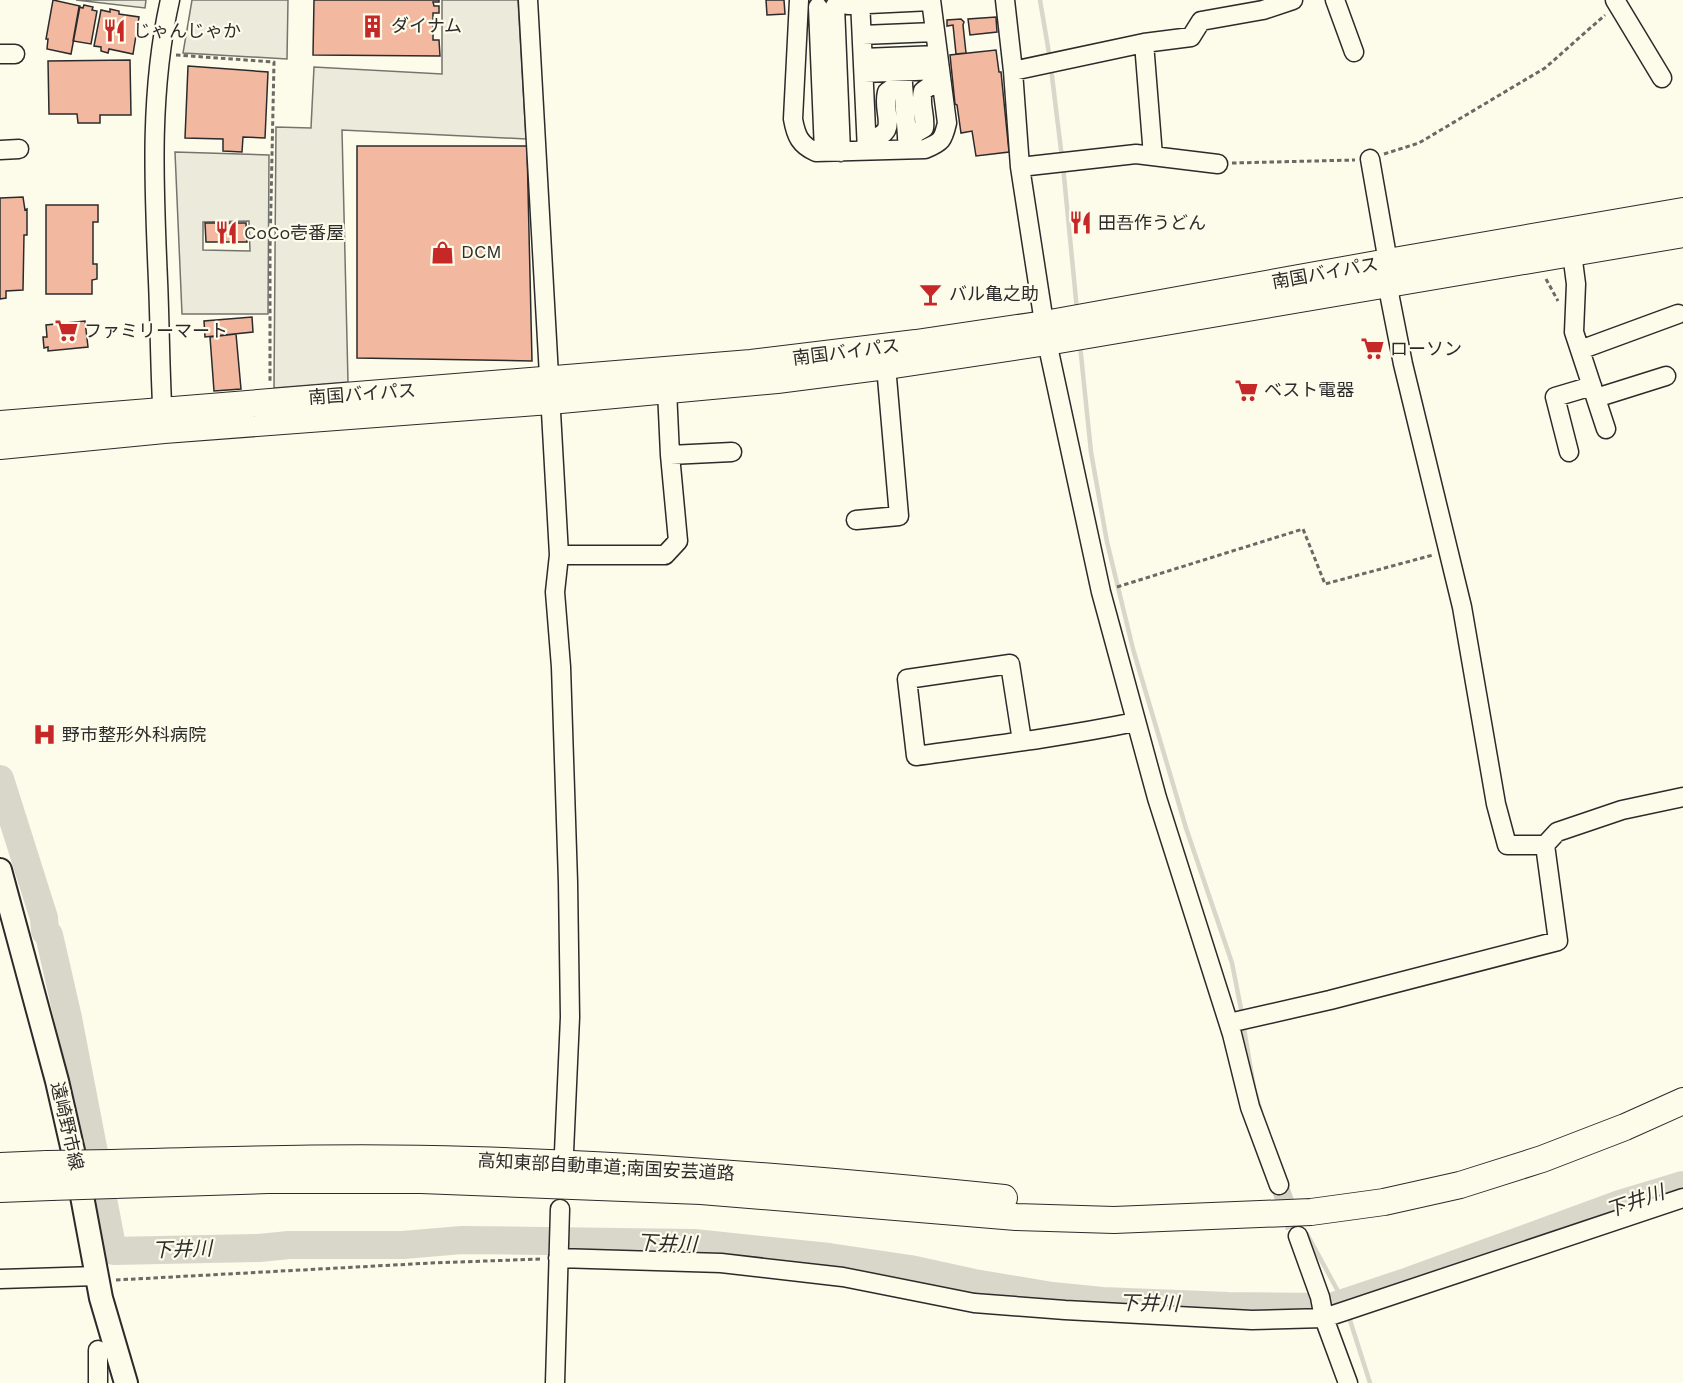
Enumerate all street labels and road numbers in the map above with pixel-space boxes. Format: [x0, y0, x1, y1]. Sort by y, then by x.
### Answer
street label: 南国バイパス [1270, 253, 1380, 292]
street label: 南国バイパス [791, 335, 901, 368]
street label: 南国バイパス [308, 379, 416, 408]
street label: 遠崎野市線 [47, 1080, 88, 1172]
street label: 高知東部自動車道;南国安芸道路 [477, 1149, 735, 1184]

